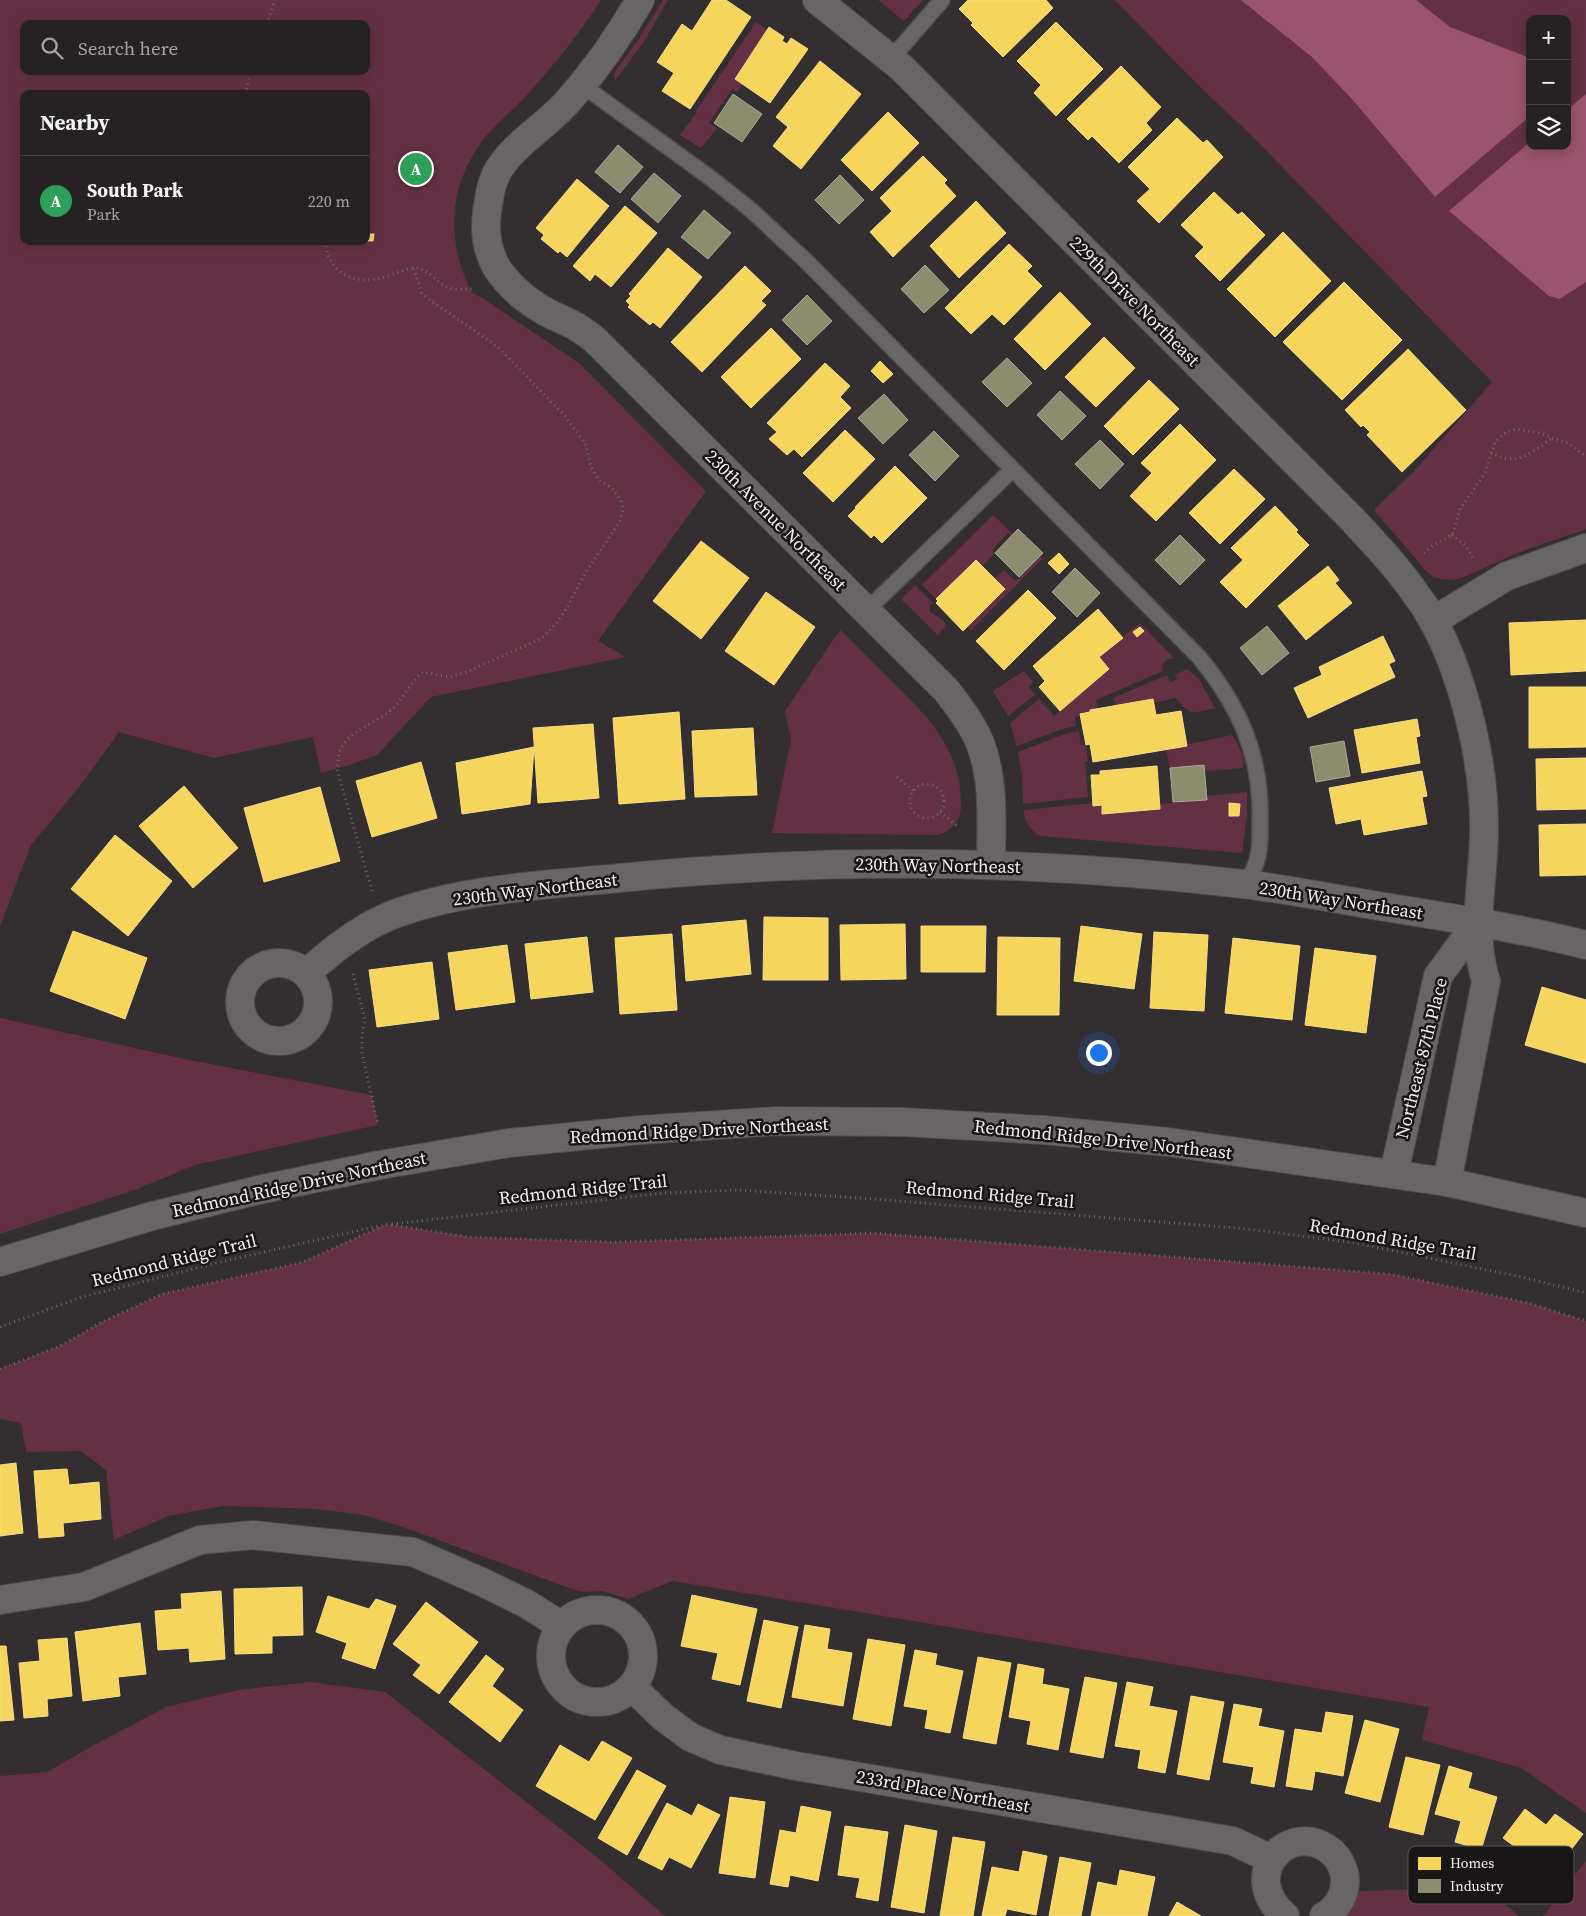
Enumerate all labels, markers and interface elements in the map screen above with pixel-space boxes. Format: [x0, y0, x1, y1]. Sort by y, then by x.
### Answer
map controls [1526, 15, 1571, 150]
button: + [1526, 15, 1571, 60]
search box [20, 20, 370, 75]
icon: search [38, 34, 66, 62]
text: Search here [78, 35, 178, 61]
button: − [1526, 60, 1571, 105]
button: layers [1526, 105, 1571, 150]
text: Nearby [40, 108, 110, 137]
pin: A [400, 150, 432, 188]
text: South Park [87, 177, 183, 203]
text: A [51, 190, 61, 212]
text: 220 m [308, 190, 350, 212]
text: Park [87, 203, 120, 225]
street label: 229th Drive Northeast [1064, 230, 1206, 372]
street label: 230th Avenue Northeast [700, 444, 852, 596]
street label: 230th Way Northeast [855, 851, 1021, 879]
street label: 230th Way Northeast [452, 867, 619, 911]
street label: 230th Way Northeast [1257, 875, 1425, 925]
street label: Northeast 87th Place [1389, 975, 1453, 1141]
your location [1086, 1040, 1112, 1066]
street label: Redmond Ridge Drive Northeast [569, 1111, 829, 1149]
street label: Redmond Ridge Drive Northeast [973, 1113, 1233, 1165]
street label: Redmond Ridge Drive Northeast [170, 1145, 428, 1223]
street label: Redmond Ridge Trail [498, 1168, 668, 1210]
street label: Redmond Ridge Trail [905, 1174, 1075, 1214]
street label: Redmond Ridge Trail [1307, 1212, 1479, 1266]
street label: Redmond Ridge Trail [89, 1227, 259, 1293]
street label: 233rd Place Northeast [855, 1763, 1032, 1819]
legend [1408, 1846, 1574, 1904]
text: Homes [1450, 1853, 1494, 1873]
text: Industry [1450, 1876, 1504, 1896]

